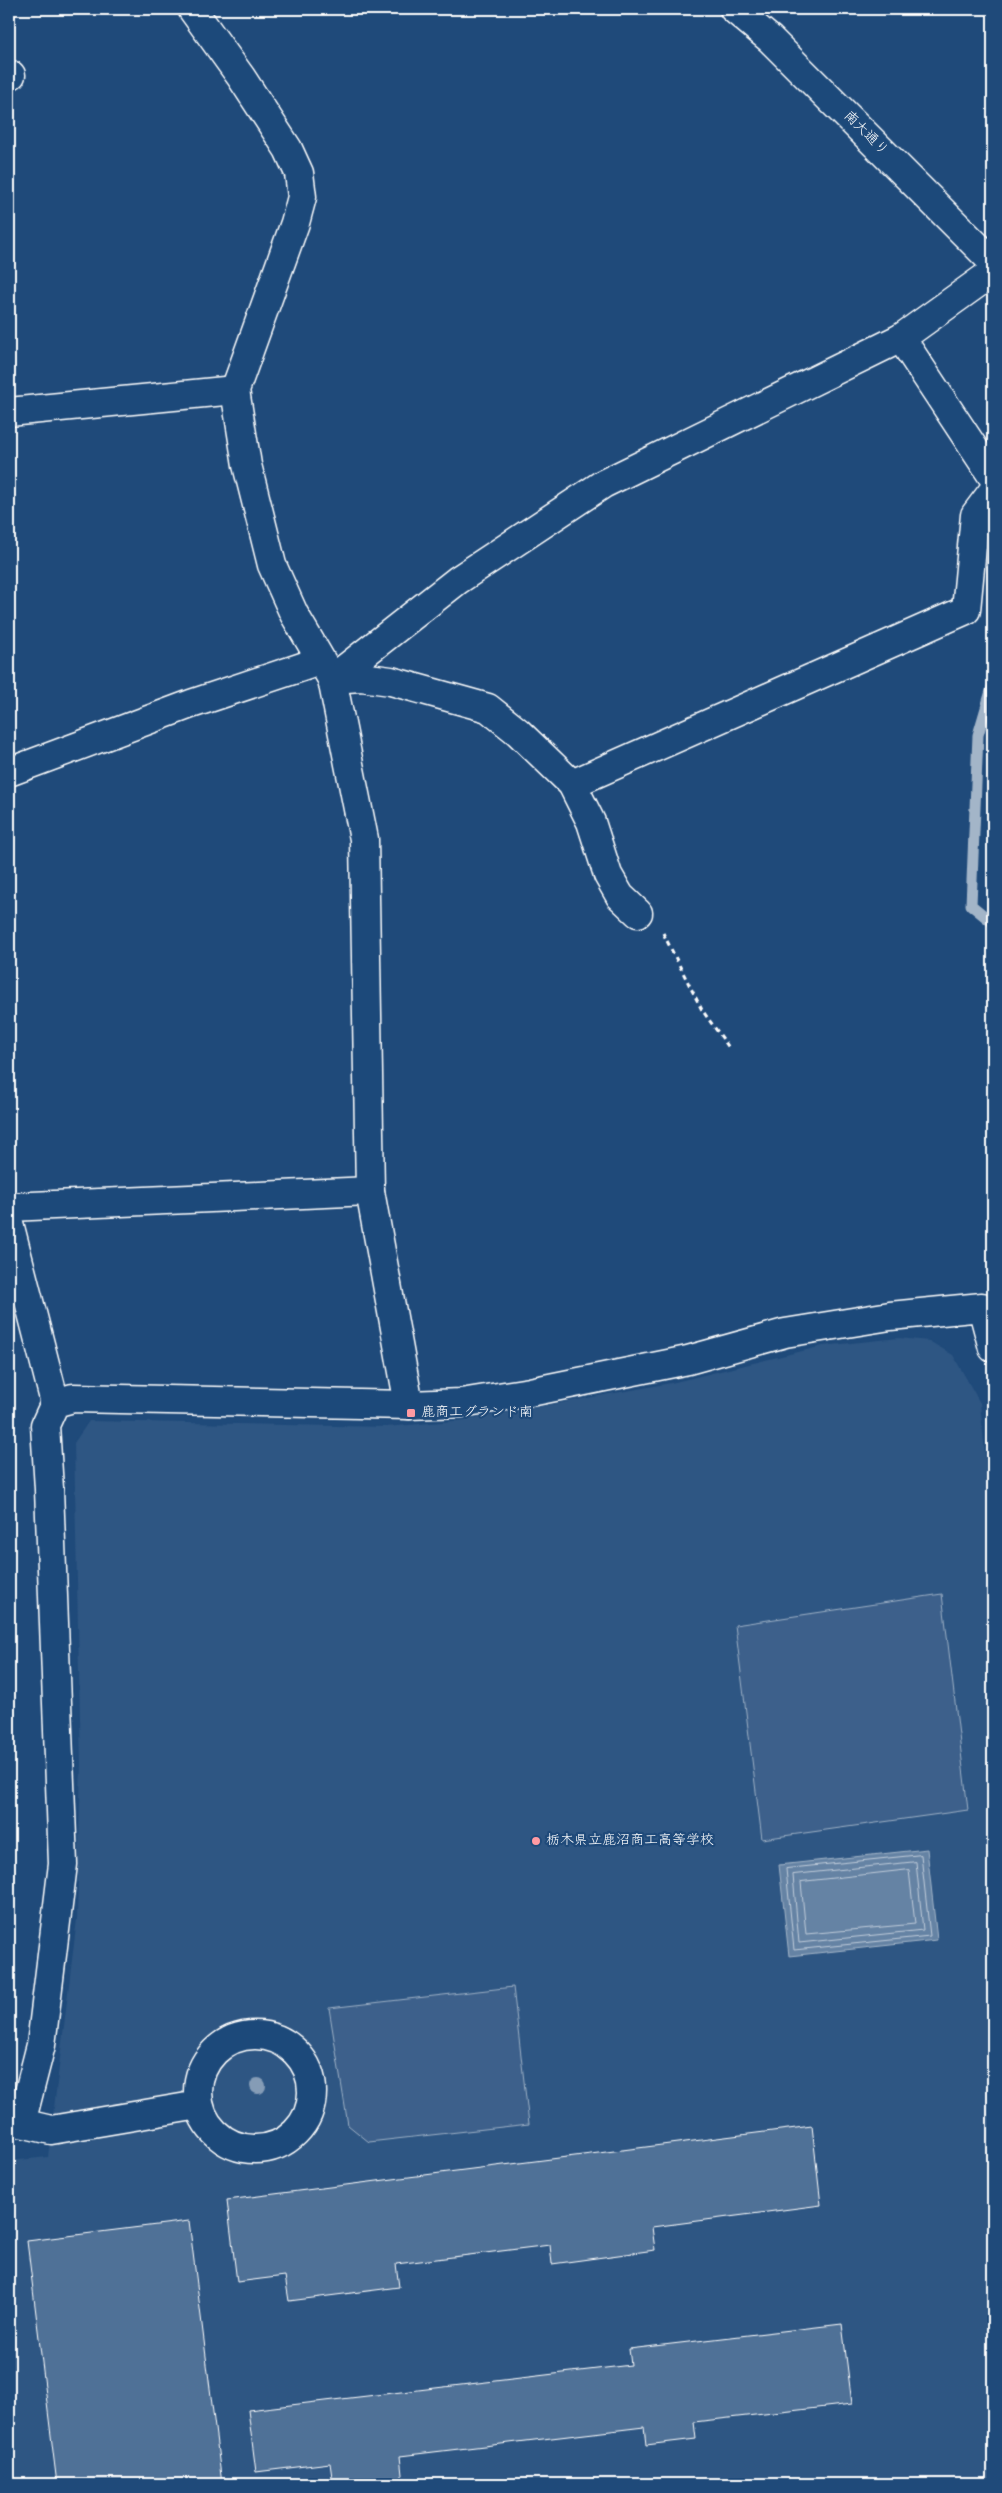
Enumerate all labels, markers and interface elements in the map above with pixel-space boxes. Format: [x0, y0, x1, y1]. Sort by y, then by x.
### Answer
street label: 南大通り [839, 108, 891, 160]
place label: 鹿商工グランド南 [421, 1405, 533, 1422]
marker: 鹿商工グランド南 [405, 1407, 417, 1419]
place label: 栃木県立鹿沼商工高等学校 [546, 1833, 714, 1850]
marker: 栃木県立鹿沼商工高等学校 [530, 1835, 542, 1847]

